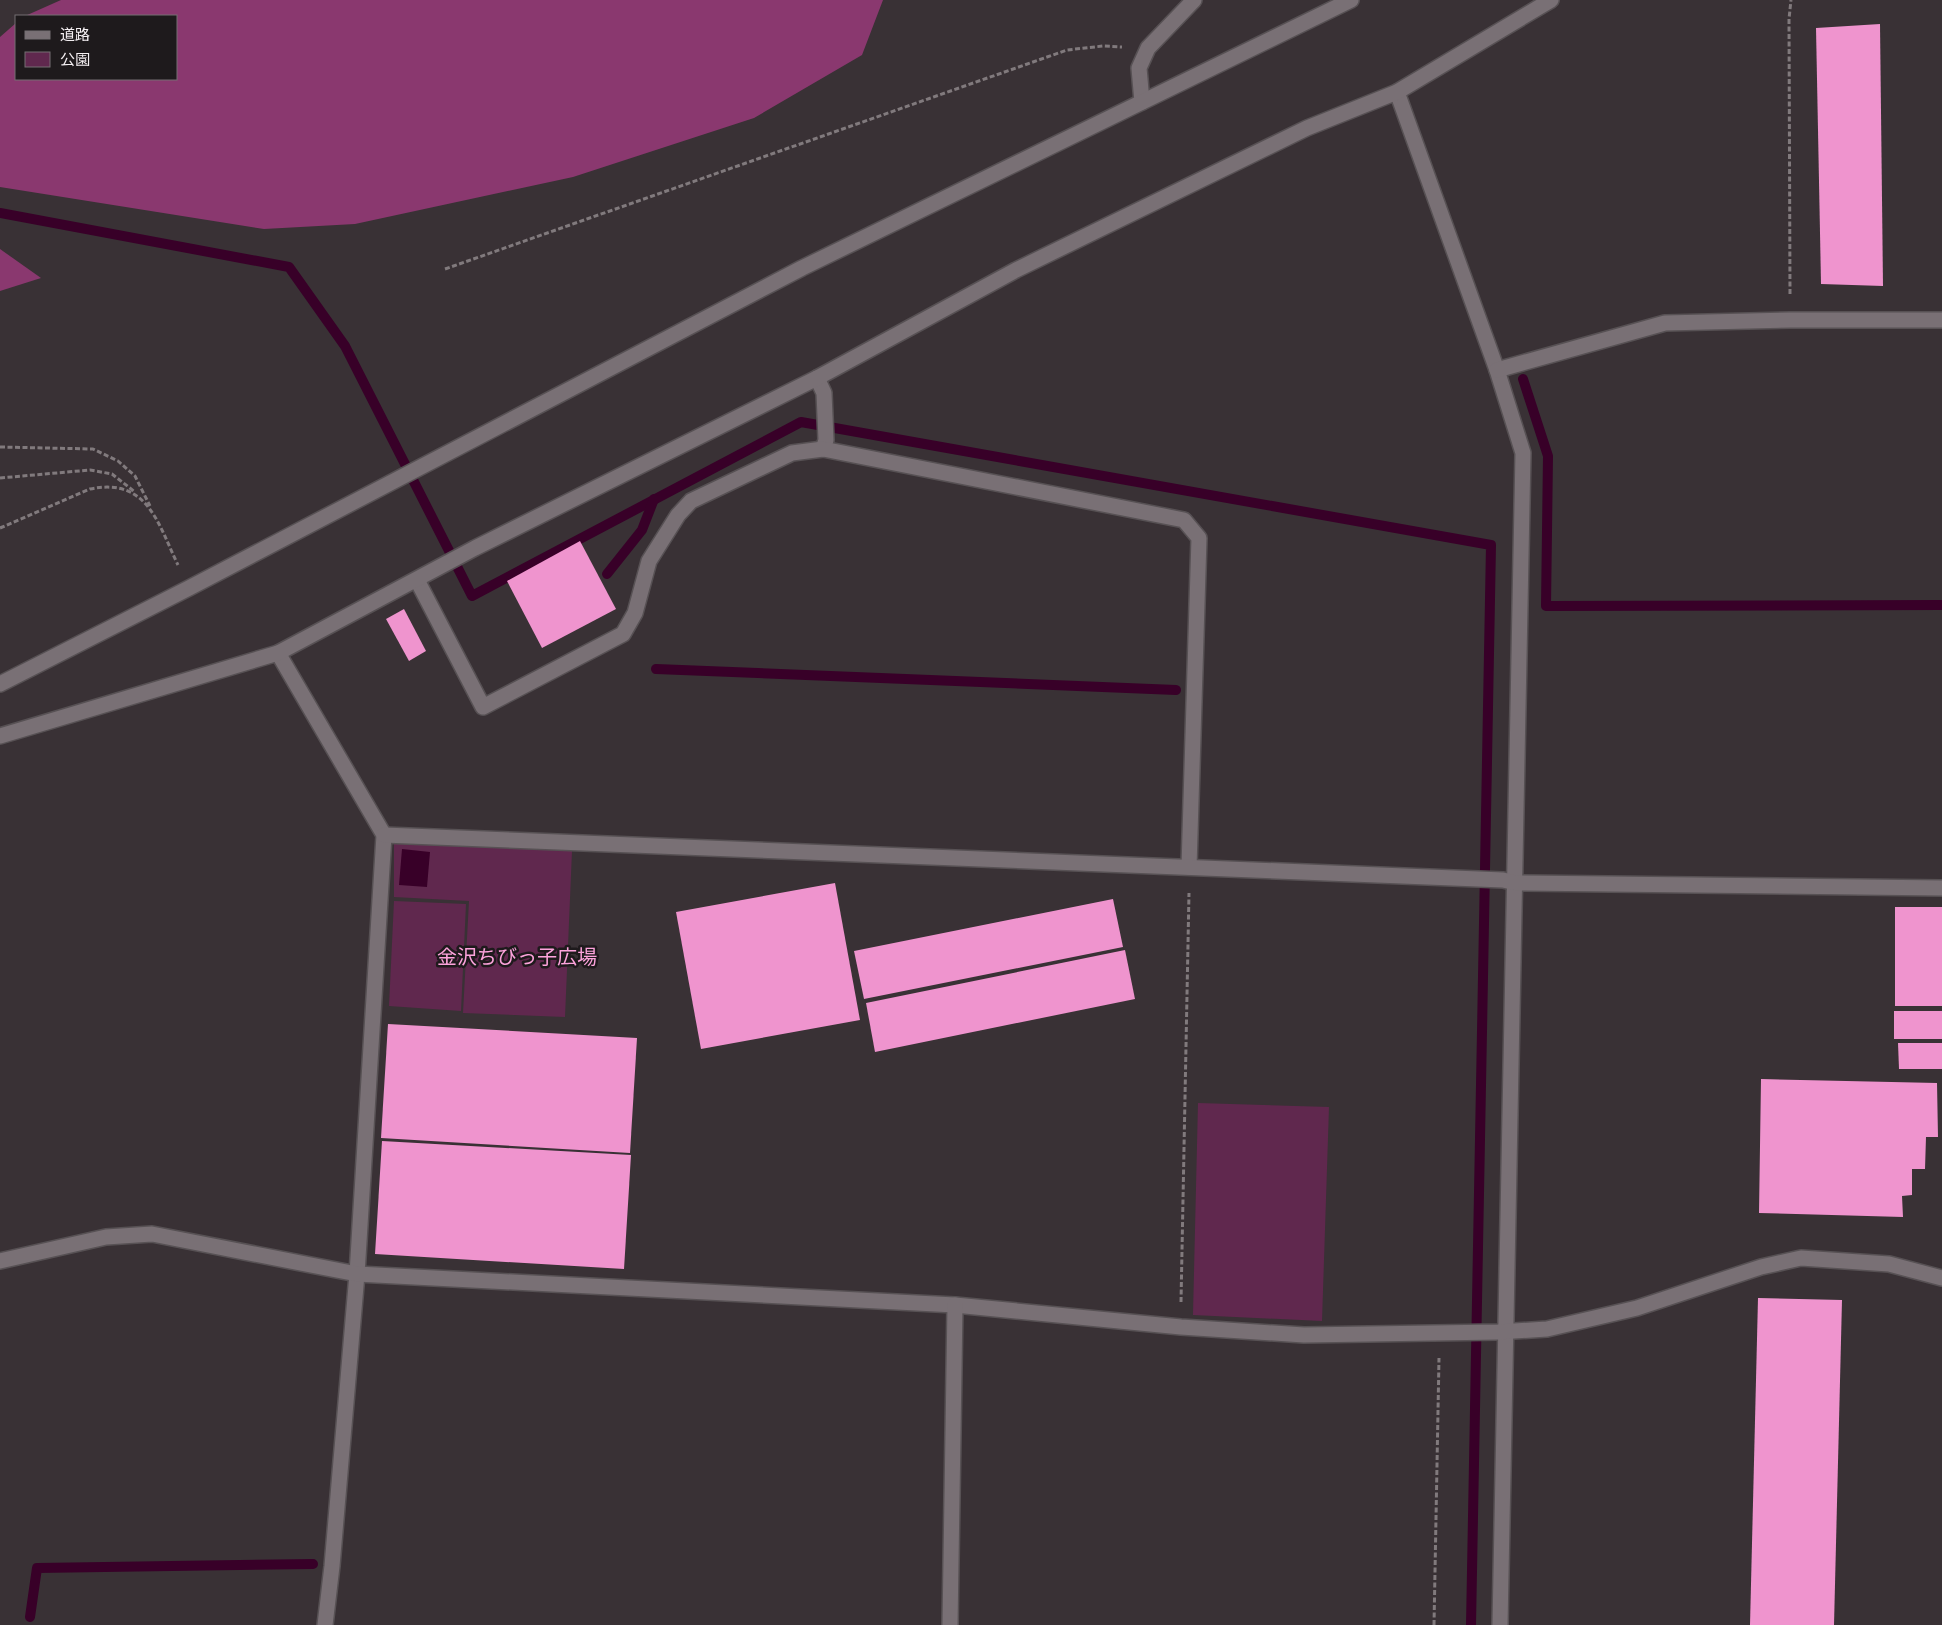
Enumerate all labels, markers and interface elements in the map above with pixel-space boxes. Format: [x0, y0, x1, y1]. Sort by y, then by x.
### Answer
legend [15, 15, 178, 80]
text: 道路 [60, 24, 90, 46]
text: 公園 [60, 49, 90, 71]
park label: 金沢ちびっ子広場 [437, 943, 597, 972]

